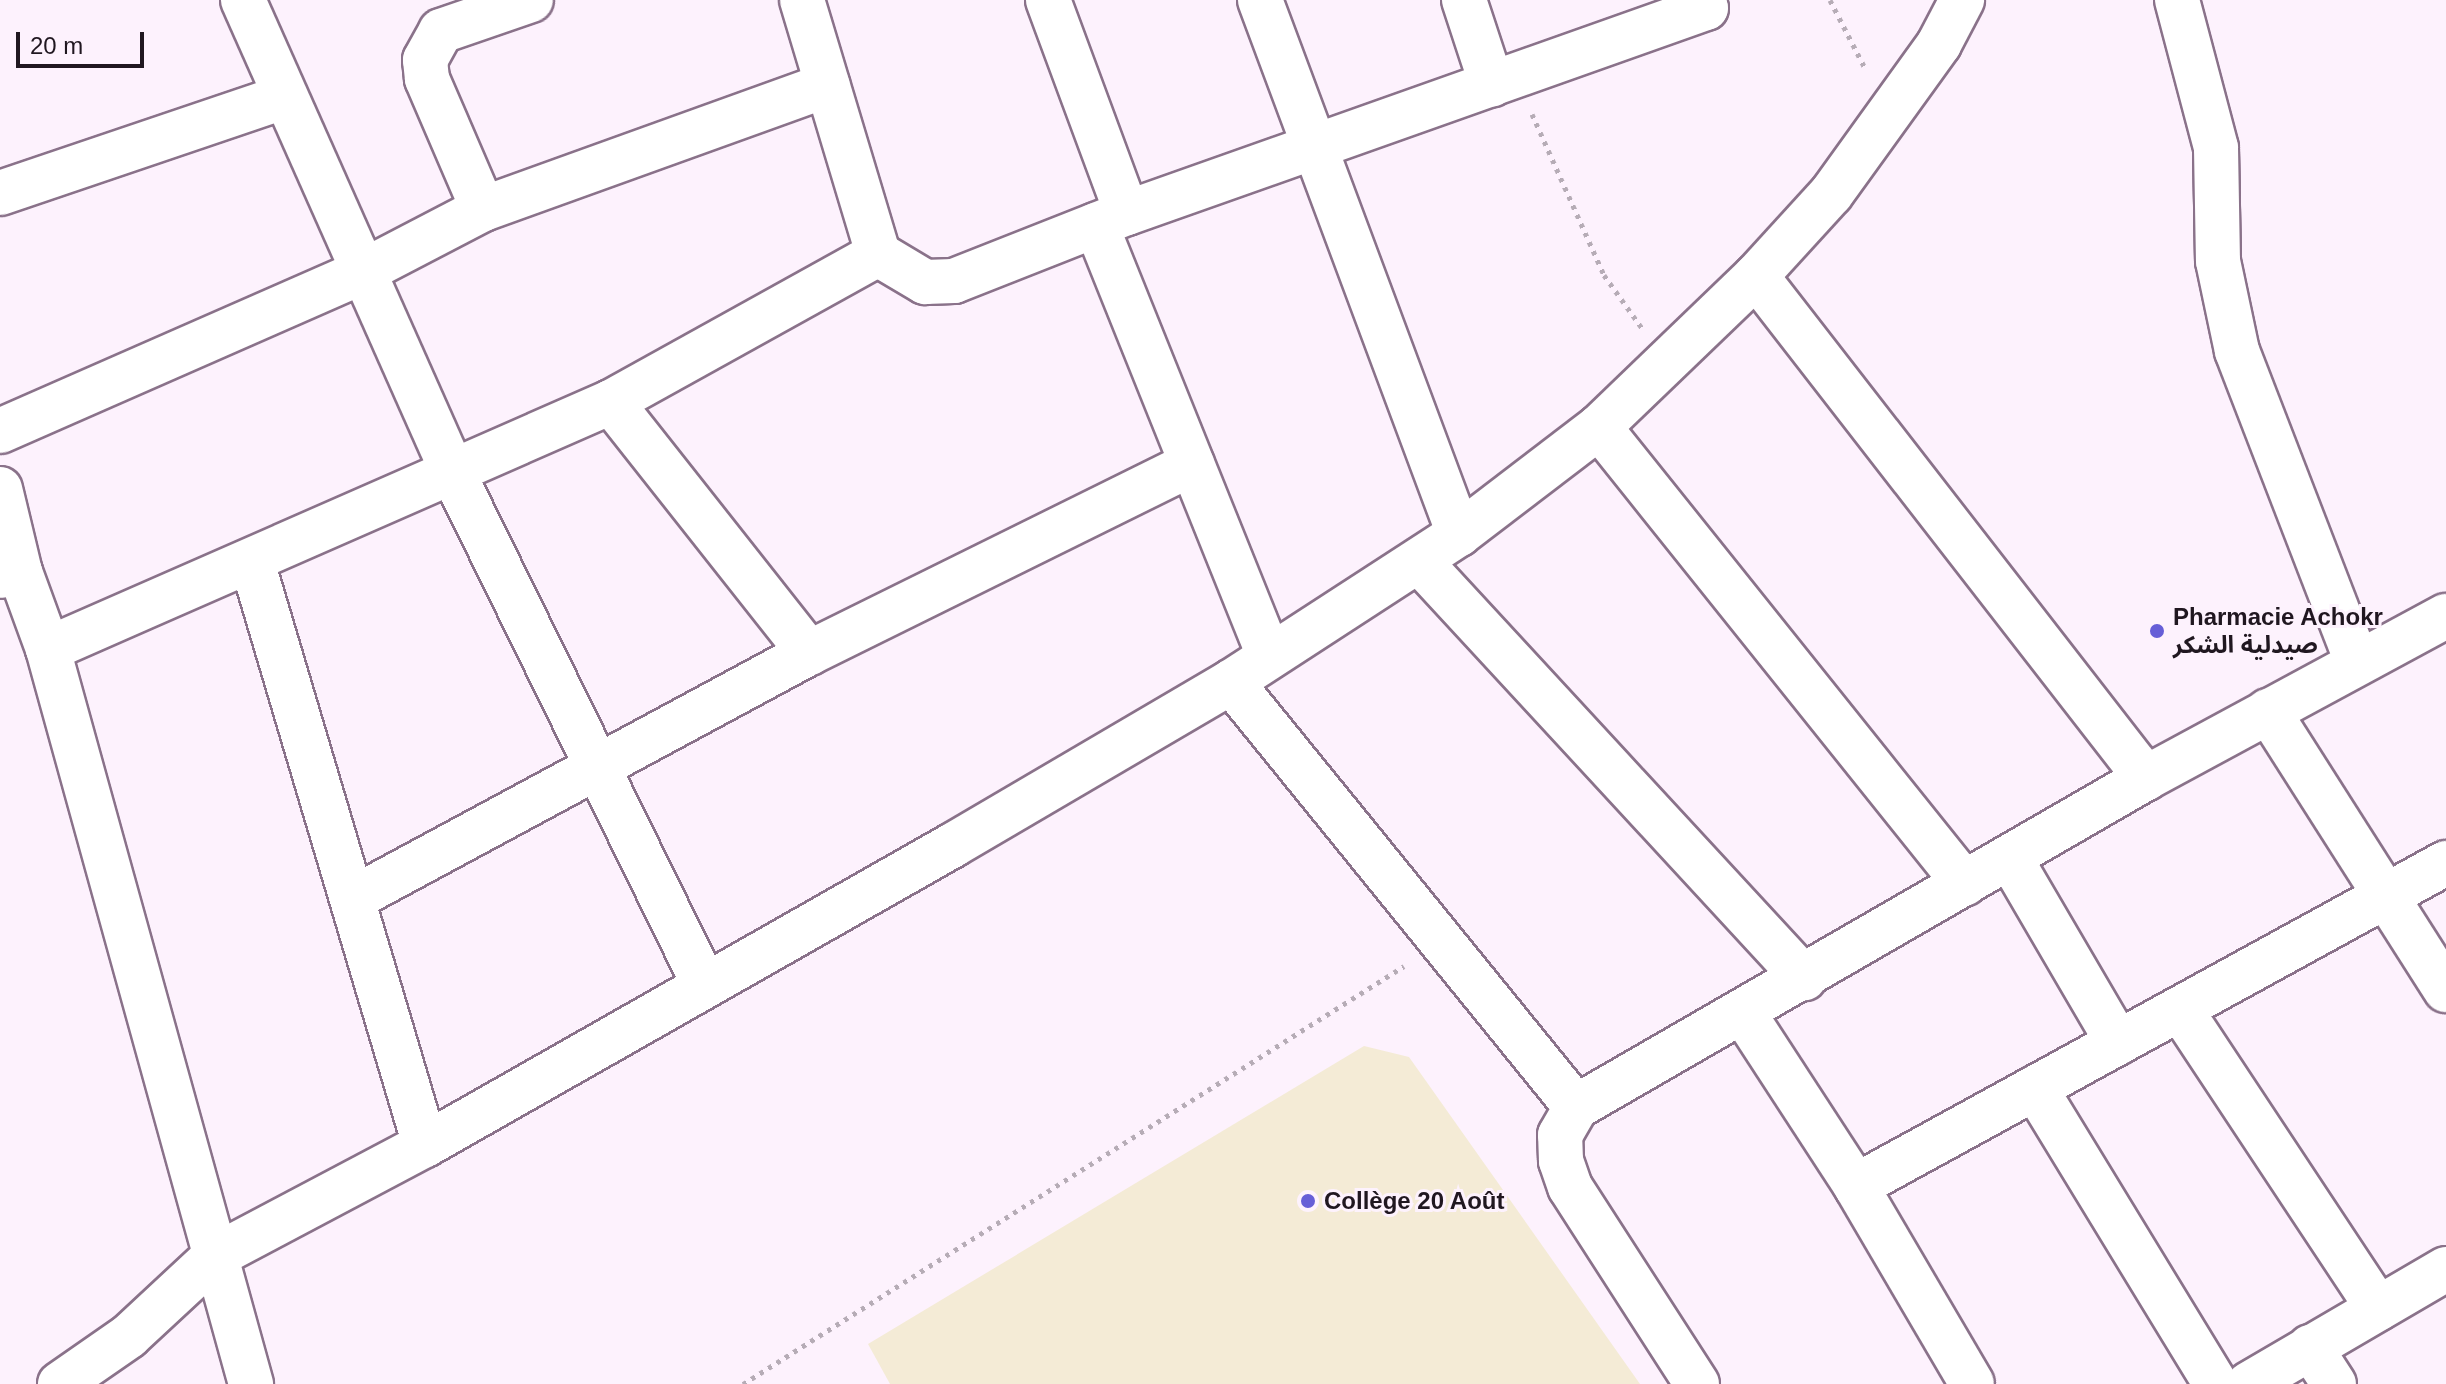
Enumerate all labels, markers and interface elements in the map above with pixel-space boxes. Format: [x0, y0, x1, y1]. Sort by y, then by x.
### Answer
scale bar [20, 16, 148, 66]
text: 20 m [30, 32, 83, 59]
place label: Pharmacie Achokr صيدلية الشكر [2173, 603, 2384, 659]
marker: Pharmacie Achokr صيدلية الشكر [2148, 622, 2166, 640]
place label: Collège 20 Août [1324, 1187, 1505, 1215]
marker: Collège 20 Août [1299, 1192, 1317, 1210]

